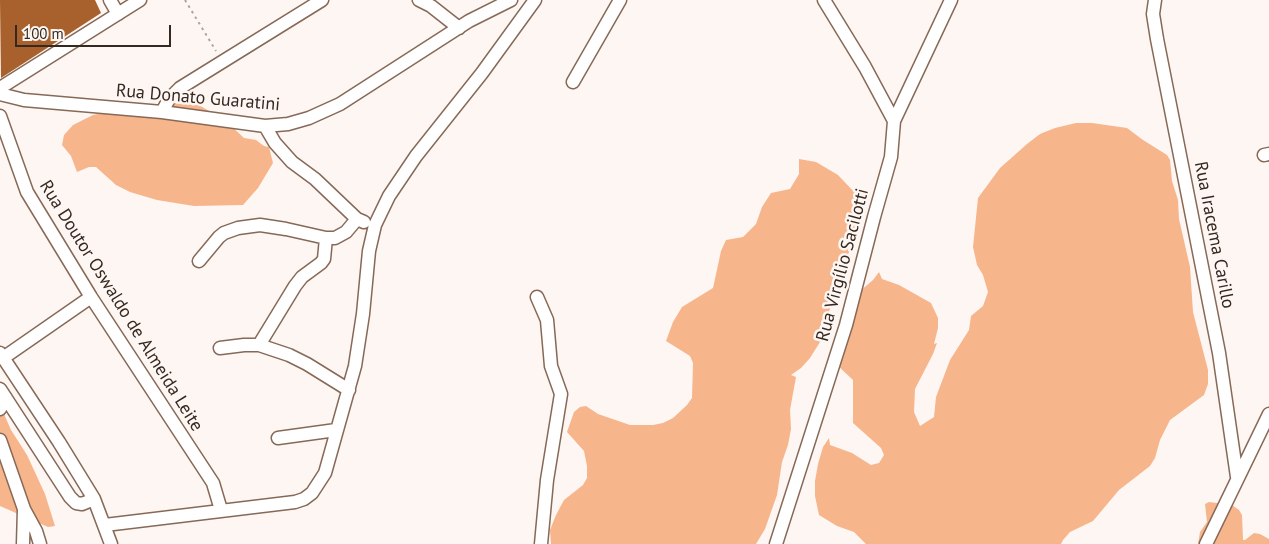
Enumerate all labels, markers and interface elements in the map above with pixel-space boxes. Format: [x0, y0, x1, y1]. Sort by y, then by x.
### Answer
scale bar [18, 15, 174, 47]
text: 100 m [23, 24, 64, 43]
street label: Rua Donato Guaratini [115, 80, 281, 116]
street label: Rua Iracema Carillo [1189, 160, 1239, 310]
street label: Rua Doutor Oswaldo de Almeida Leite [35, 177, 207, 435]
street label: Rua Virgílio Sacilotti [812, 186, 874, 344]

